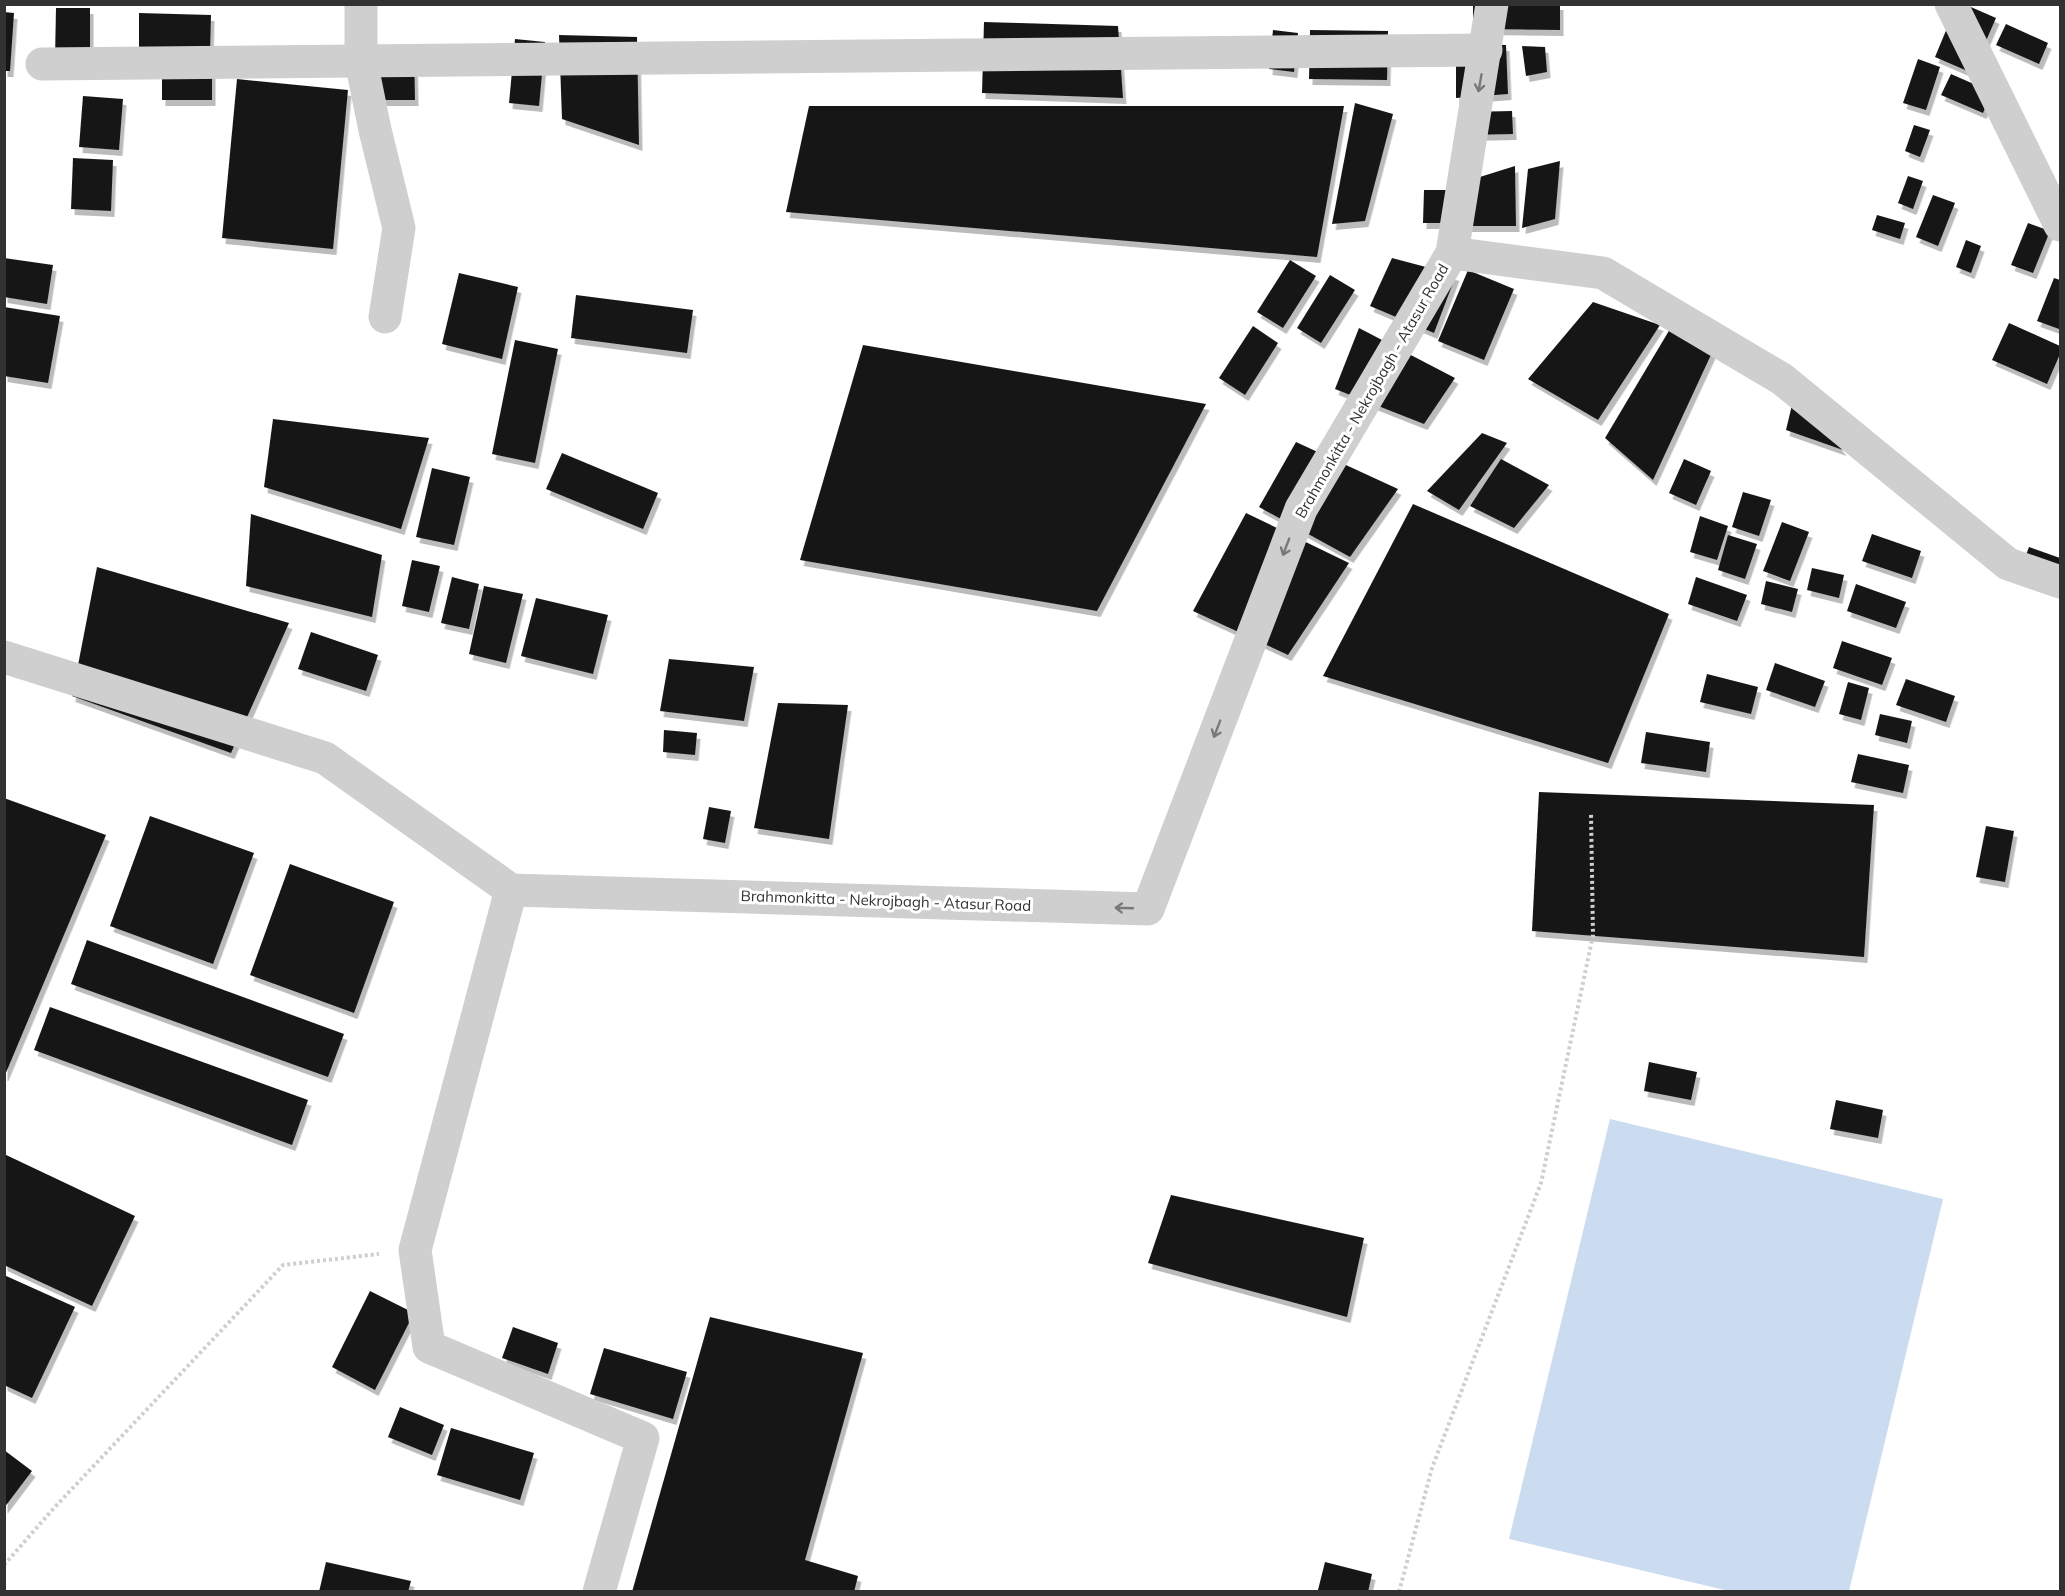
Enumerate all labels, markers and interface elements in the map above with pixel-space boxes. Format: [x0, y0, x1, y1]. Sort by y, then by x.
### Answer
one-way arrow [1474, 73, 1485, 93]
street label: Brahmonkitta - Nekrojbagh - Atasur Road [1291, 260, 1452, 521]
one-way arrow [1280, 537, 1291, 556]
one-way arrow [1211, 719, 1222, 738]
street label: Brahmonkitta - Nekrojbagh - Atasur Road [740, 886, 1032, 915]
one-way arrow [1115, 902, 1135, 914]

